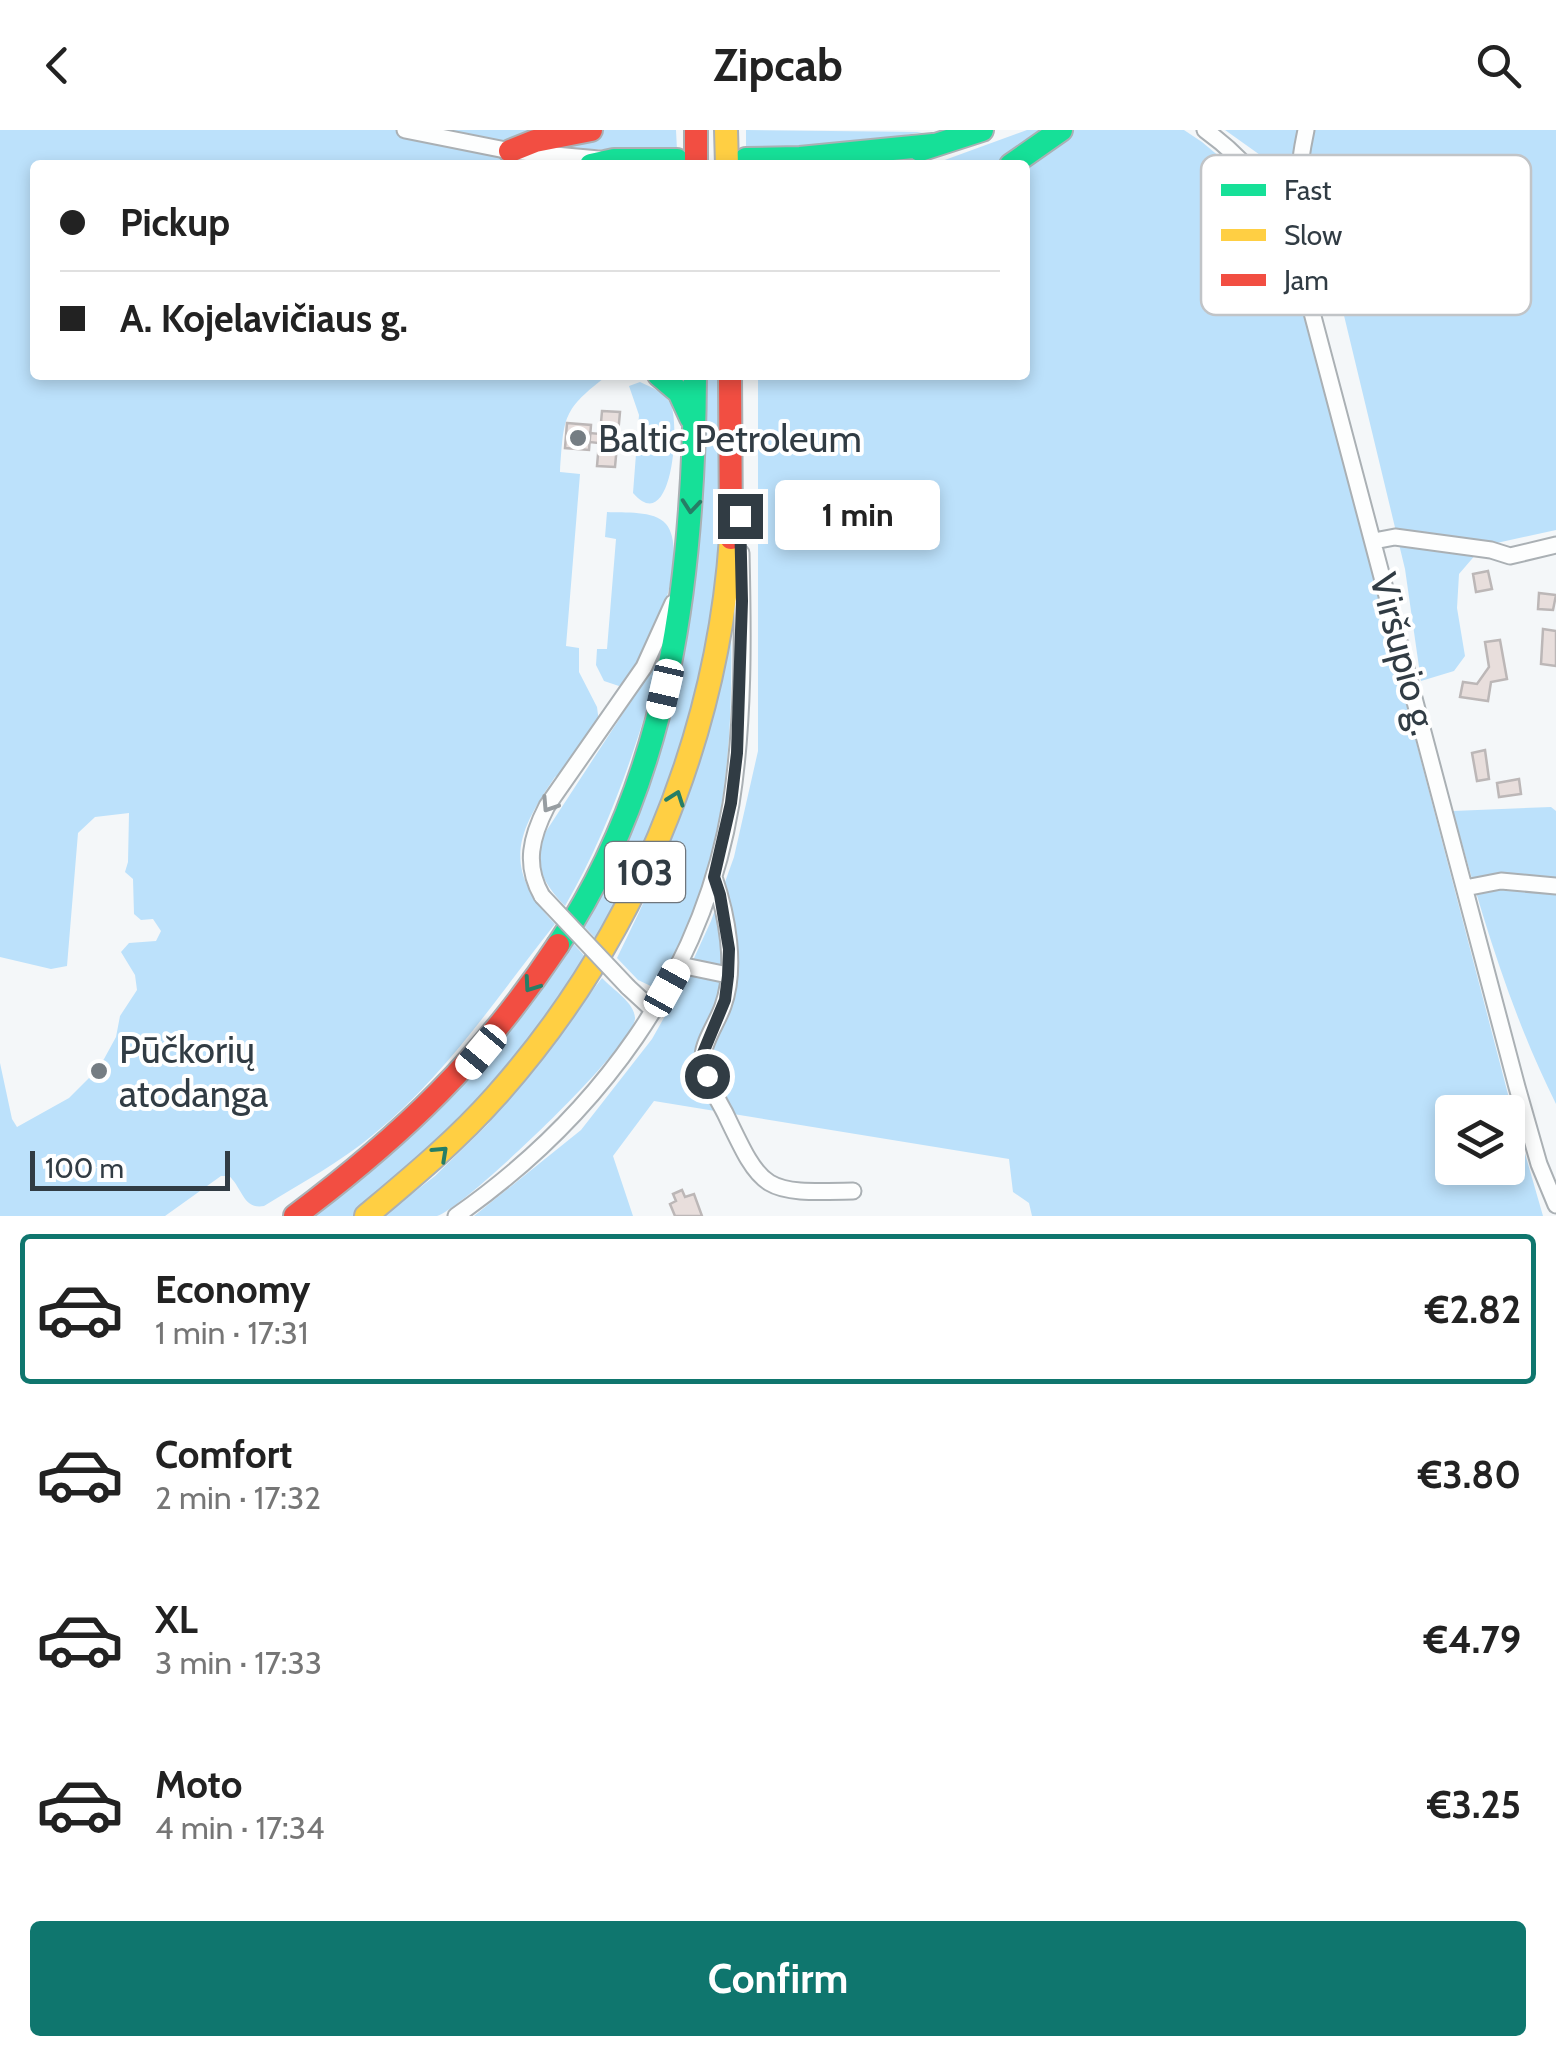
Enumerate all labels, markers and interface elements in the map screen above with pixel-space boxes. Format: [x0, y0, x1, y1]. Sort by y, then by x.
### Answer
icon: back [30, 38, 85, 93]
text: Zipcab [713, 38, 843, 92]
icon: search [1471, 38, 1526, 93]
legend [1201, 155, 1531, 315]
text: Fast [1284, 173, 1332, 207]
text: Pickup [120, 199, 230, 246]
text: Slow [1284, 218, 1342, 252]
text: Jam [1283, 263, 1329, 297]
text: A. Kojelavičiaus g. [120, 295, 408, 342]
place label: Baltic Petroleum [598, 415, 862, 462]
marker: Baltic Petroleum [567, 427, 589, 449]
callout: 1 min [775, 481, 940, 551]
route end [718, 494, 763, 539]
text: 1 min [821, 495, 894, 534]
one-way arrow [680, 498, 702, 514]
street label: Viršupio g. [1360, 568, 1448, 740]
car [644, 656, 686, 722]
one-way arrow [664, 790, 685, 807]
one-way arrow [543, 795, 562, 813]
road number: 103 [605, 842, 685, 902]
car [639, 954, 695, 1022]
one-way arrow [524, 975, 543, 993]
car [450, 1019, 512, 1085]
place label: Pūčkorių atodanga [119, 1026, 268, 1117]
route start [685, 1054, 730, 1099]
marker: Pūčkorių atodanga [88, 1060, 110, 1082]
map controls [1435, 1095, 1525, 1185]
button: layers [1435, 1095, 1525, 1185]
scale bar [30, 1146, 230, 1190]
one-way arrow [429, 1147, 447, 1165]
text: 100 m [45, 1151, 124, 1185]
icon: car [35, 1264, 125, 1354]
text: Economy [155, 1266, 310, 1313]
text: €2.82 [1425, 1286, 1521, 1333]
text: 1 min · 17:31 [155, 1313, 308, 1352]
icon: car [35, 1429, 125, 1519]
text: Comfort [155, 1431, 292, 1478]
text: €3.80 [1418, 1451, 1521, 1498]
text: 2 min · 17:32 [155, 1478, 321, 1517]
icon: car [35, 1594, 125, 1684]
text: XL [155, 1596, 198, 1643]
text: €4.79 [1424, 1616, 1521, 1663]
text: 3 min · 17:33 [155, 1643, 322, 1682]
icon: car [35, 1759, 125, 1849]
text: Moto [155, 1761, 242, 1808]
text: €3.25 [1427, 1781, 1521, 1828]
text: 4 min · 17:34 [155, 1808, 324, 1847]
button: Confirm [30, 1921, 1526, 2036]

